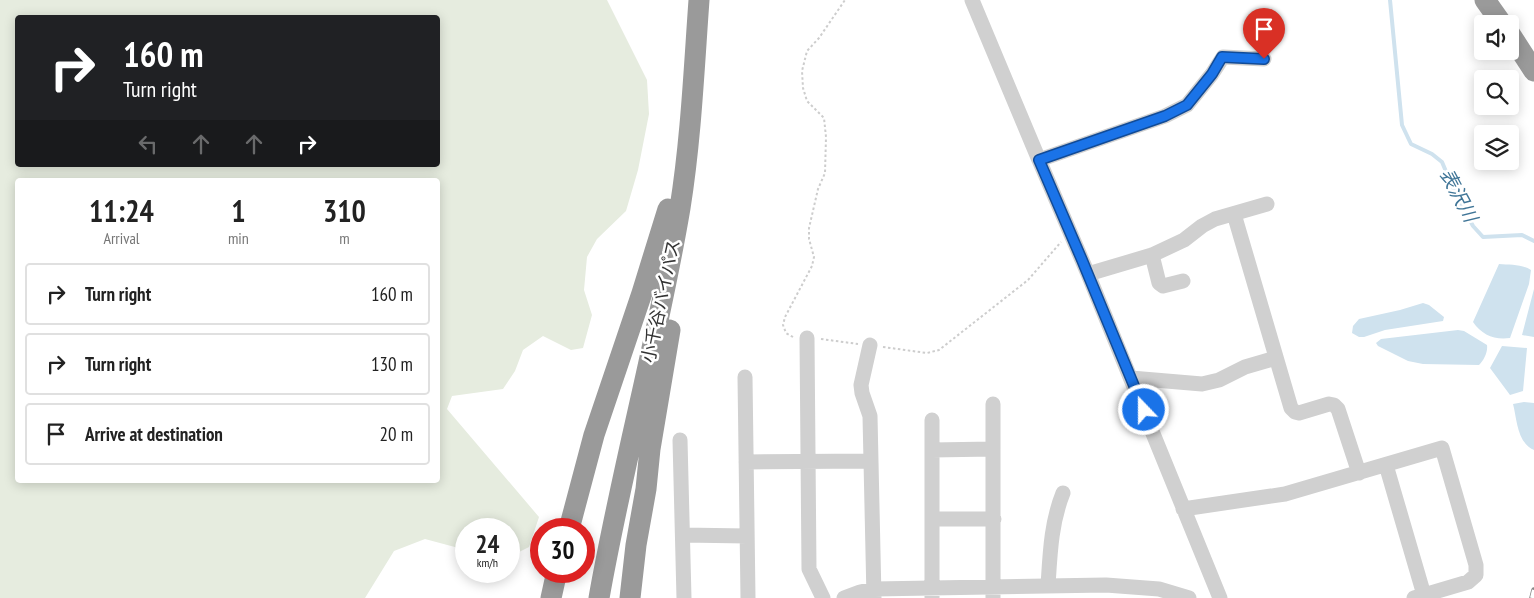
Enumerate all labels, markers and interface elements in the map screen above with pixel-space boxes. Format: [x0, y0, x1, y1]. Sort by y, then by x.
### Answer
pin [1243, 8, 1285, 59]
icon: arrive [1250, 15, 1278, 43]
map controls [1474, 15, 1519, 170]
button: sound [1474, 15, 1519, 60]
text: 160 m [123, 31, 204, 77]
icon: right [40, 35, 105, 100]
button: search [1474, 70, 1519, 115]
text: Turn right [123, 75, 197, 103]
button: layers [1474, 125, 1519, 170]
icon: left [134, 130, 162, 158]
icon: ahead [187, 130, 215, 158]
icon: ahead [240, 130, 268, 158]
icon: right [293, 130, 321, 158]
water label: 表沢川 [1435, 164, 1484, 228]
text: 11:24 [89, 191, 154, 230]
text: 1 [231, 191, 246, 230]
text: 310 [323, 191, 366, 230]
text: Arrival [103, 228, 140, 248]
text: min [228, 228, 249, 248]
text: m [339, 228, 350, 248]
street label: 小千谷バイパス [636, 237, 685, 365]
icon: right [42, 280, 70, 308]
text: Turn right [85, 282, 151, 306]
text: 160 m [371, 282, 413, 306]
icon: right [42, 350, 70, 378]
text: Turn right [85, 352, 151, 376]
text: 130 m [371, 352, 413, 376]
position arrow [1117, 383, 1169, 435]
icon: arrive [42, 420, 70, 448]
text: Arrive at destination [85, 422, 223, 446]
text: 20 m [380, 422, 413, 446]
speed limit sign: 30 [530, 518, 595, 583]
text: 24 [476, 528, 499, 560]
text: km/h [477, 555, 498, 570]

